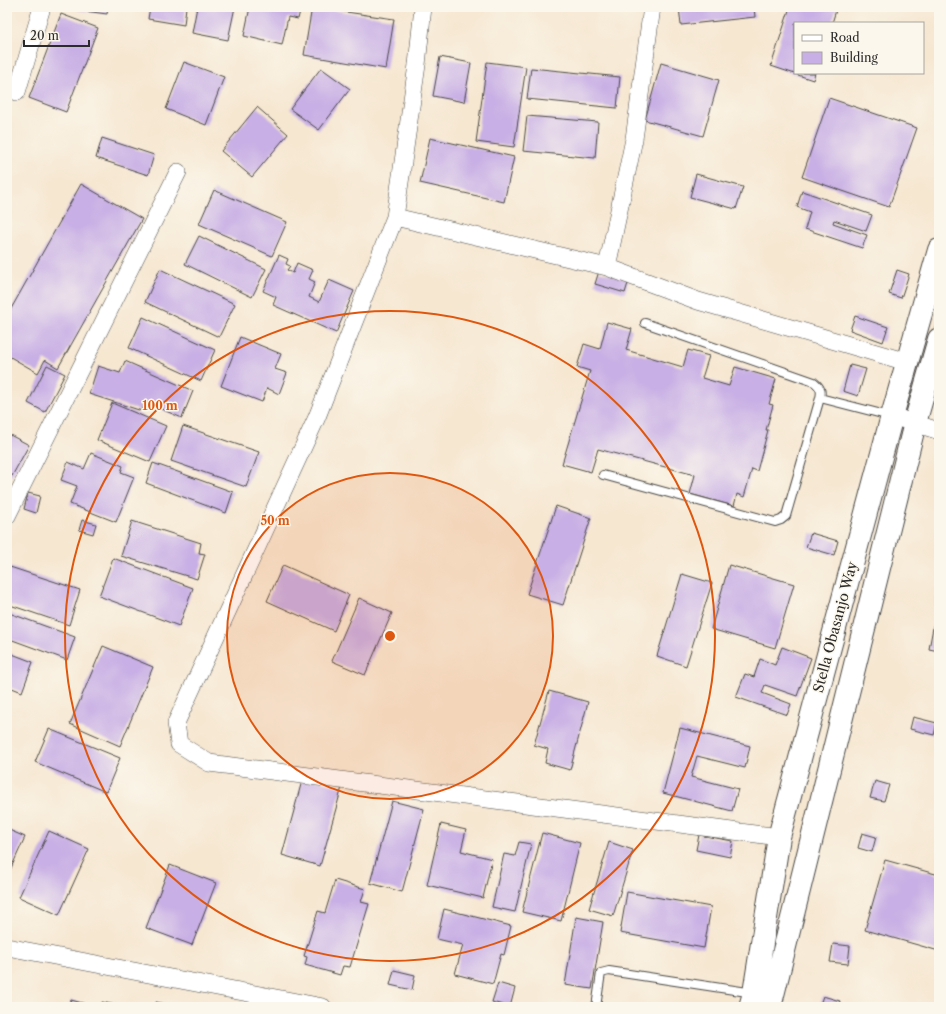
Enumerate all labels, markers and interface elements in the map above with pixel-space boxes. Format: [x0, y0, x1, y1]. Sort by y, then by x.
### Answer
scale bar [24, 22, 89, 48]
legend [794, 22, 924, 74]
text: 20 m [30, 28, 59, 43]
text: Road [830, 30, 860, 45]
text: Building [830, 50, 878, 65]
text: 100 m [142, 398, 178, 413]
text: 50 m [260, 513, 290, 528]
street label: Stella Obasanjo Way [809, 559, 861, 694]
centre of rings [383, 629, 397, 643]

